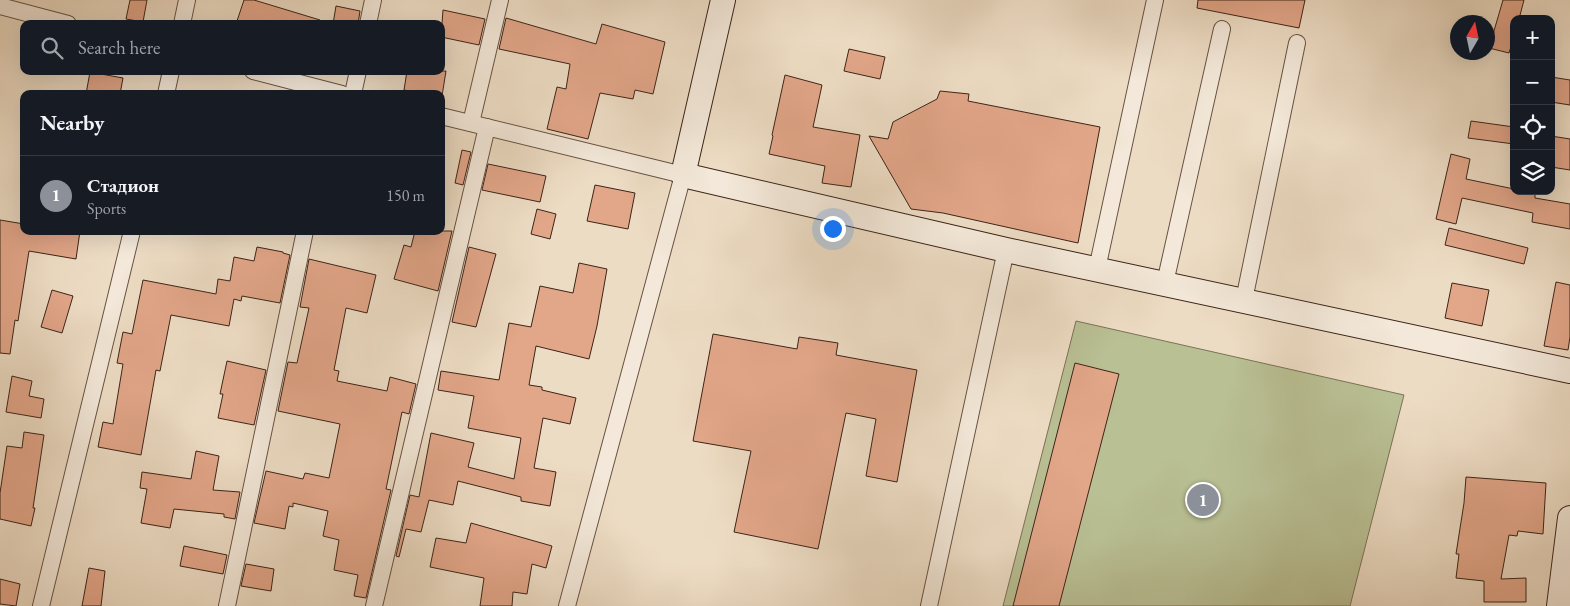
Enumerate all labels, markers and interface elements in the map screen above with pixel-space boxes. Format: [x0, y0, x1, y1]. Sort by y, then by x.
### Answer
north arrow [1450, 15, 1495, 60]
map controls [1510, 15, 1555, 195]
button: + [1510, 15, 1555, 60]
search box [20, 20, 445, 75]
icon: search [38, 34, 66, 62]
text: Search here [78, 35, 160, 60]
button: − [1510, 60, 1555, 105]
button: locate [1510, 105, 1555, 150]
text: Nearby [40, 109, 104, 136]
button: layers [1510, 150, 1555, 195]
text: Стадион [87, 173, 159, 198]
text: 1 [52, 185, 60, 206]
text: 150 m [386, 185, 425, 206]
text: Sports [87, 198, 126, 219]
your location [820, 216, 846, 242]
pin: 1 [1187, 481, 1219, 519]

